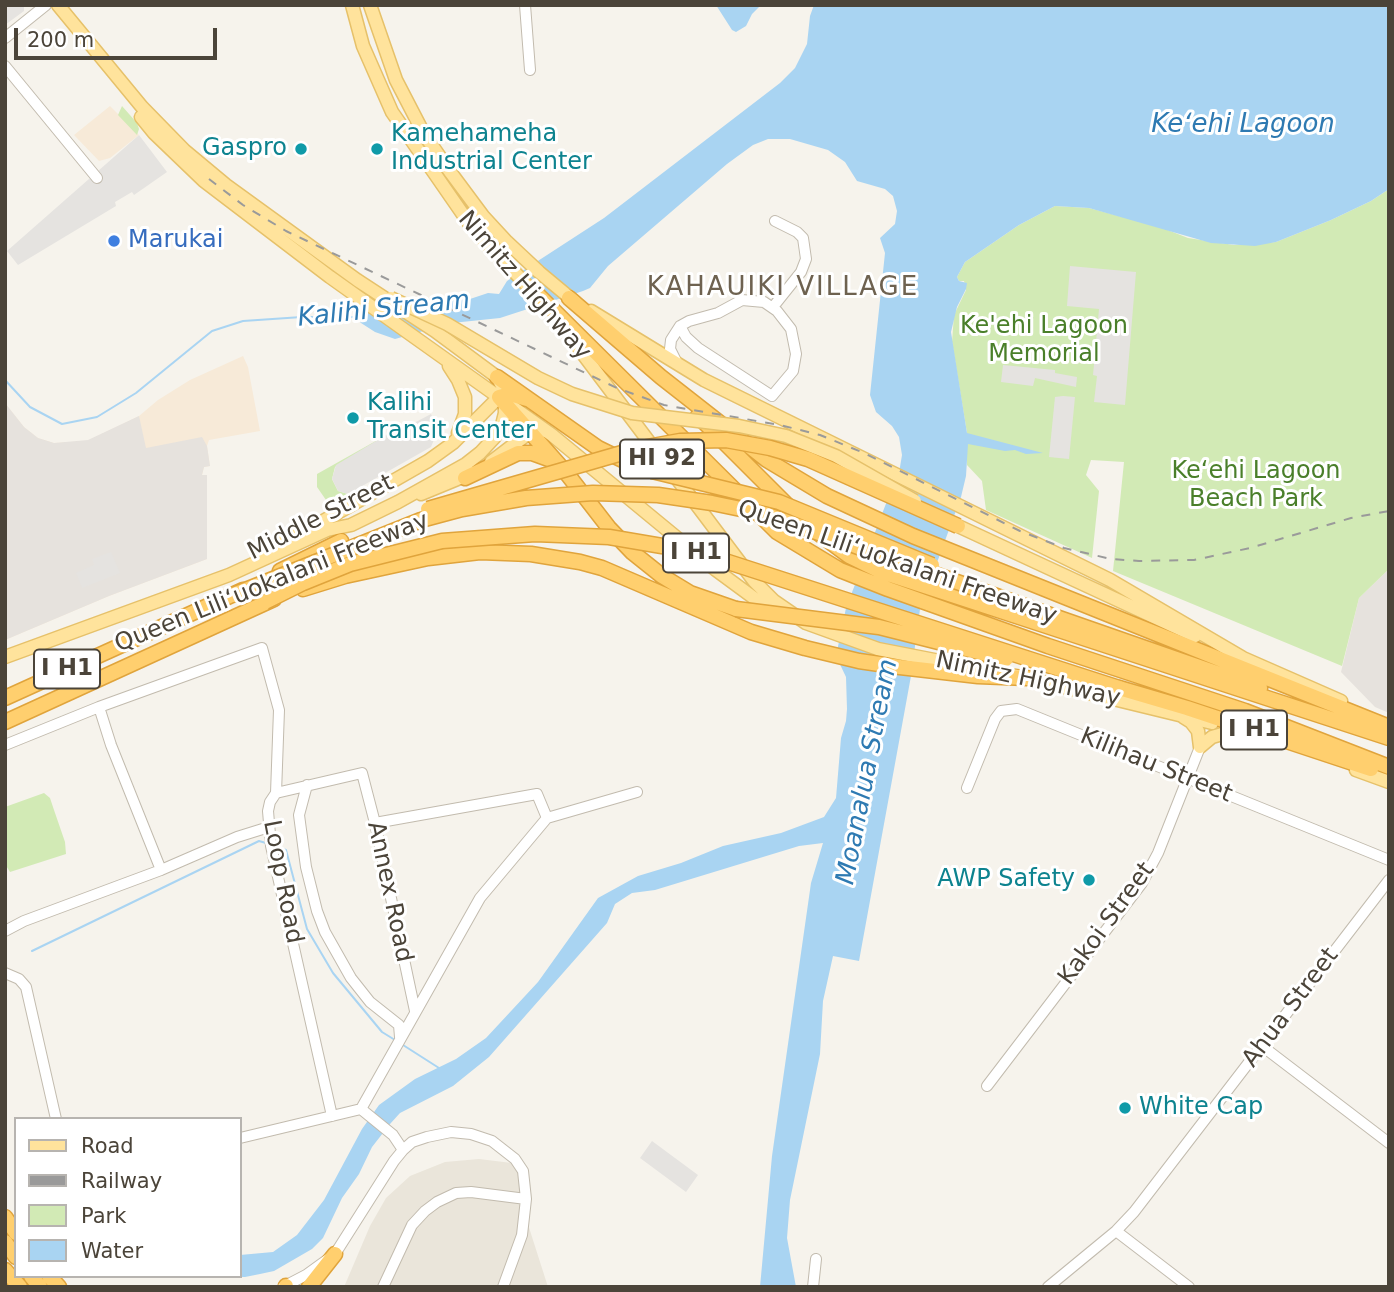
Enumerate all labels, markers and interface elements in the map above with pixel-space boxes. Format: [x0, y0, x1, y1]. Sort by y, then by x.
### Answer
scale bar [18, 14, 220, 58]
text: 200 m [27, 28, 94, 52]
water label: Keʻehi Lagoon [1151, 109, 1335, 141]
place label: Kamehameha Industrial Center [391, 121, 592, 177]
place label: Gaspro [202, 135, 287, 163]
marker: Gaspro [293, 141, 309, 157]
marker: Kamehameha Industrial Center [369, 141, 385, 157]
street label: Nimitz Highway [451, 206, 597, 366]
place label: Marukai [128, 227, 223, 255]
marker: Marukai [106, 233, 122, 249]
district label: KAHAUIKI VILLAGE [649, 272, 917, 304]
water label: Kalihi Stream [296, 285, 472, 335]
park label: Ke'ehi Lagoon Memorial [960, 313, 1128, 369]
place label: Kalihi Transit Center [367, 390, 535, 446]
marker: Kalihi Transit Center [345, 410, 361, 426]
road number: HI 92 [620, 440, 704, 478]
park label: Keʻehi Lagoon Beach Park [1171, 458, 1341, 514]
street label: Middle Street [243, 469, 399, 567]
street label: Queen Liliʻuokalani Freeway [734, 495, 1060, 631]
street label: Queen Liliʻuokalani Freeway [111, 507, 433, 659]
road number: I H1 [663, 534, 729, 572]
street label: Nimitz Highway [933, 646, 1123, 714]
road number: I H1 [34, 650, 100, 688]
water label: Moanalua Stream [831, 657, 905, 887]
road number: I H1 [1221, 710, 1287, 750]
street label: Kilihau Street [1076, 722, 1236, 810]
street label: Loop Road [256, 818, 308, 946]
street label: Annex Road [360, 819, 418, 965]
street label: Kakoi Street [1053, 857, 1161, 991]
place label: AWP Safety [937, 866, 1075, 894]
marker: AWP Safety [1081, 872, 1097, 888]
street label: Ahua Street [1237, 943, 1345, 1073]
place label: White Cap [1139, 1094, 1263, 1122]
marker: White Cap [1117, 1100, 1133, 1116]
legend [14, 1117, 242, 1278]
text: Road [81, 1134, 134, 1158]
text: Railway [81, 1169, 162, 1193]
text: Park [81, 1204, 126, 1228]
text: Water [81, 1239, 143, 1263]

